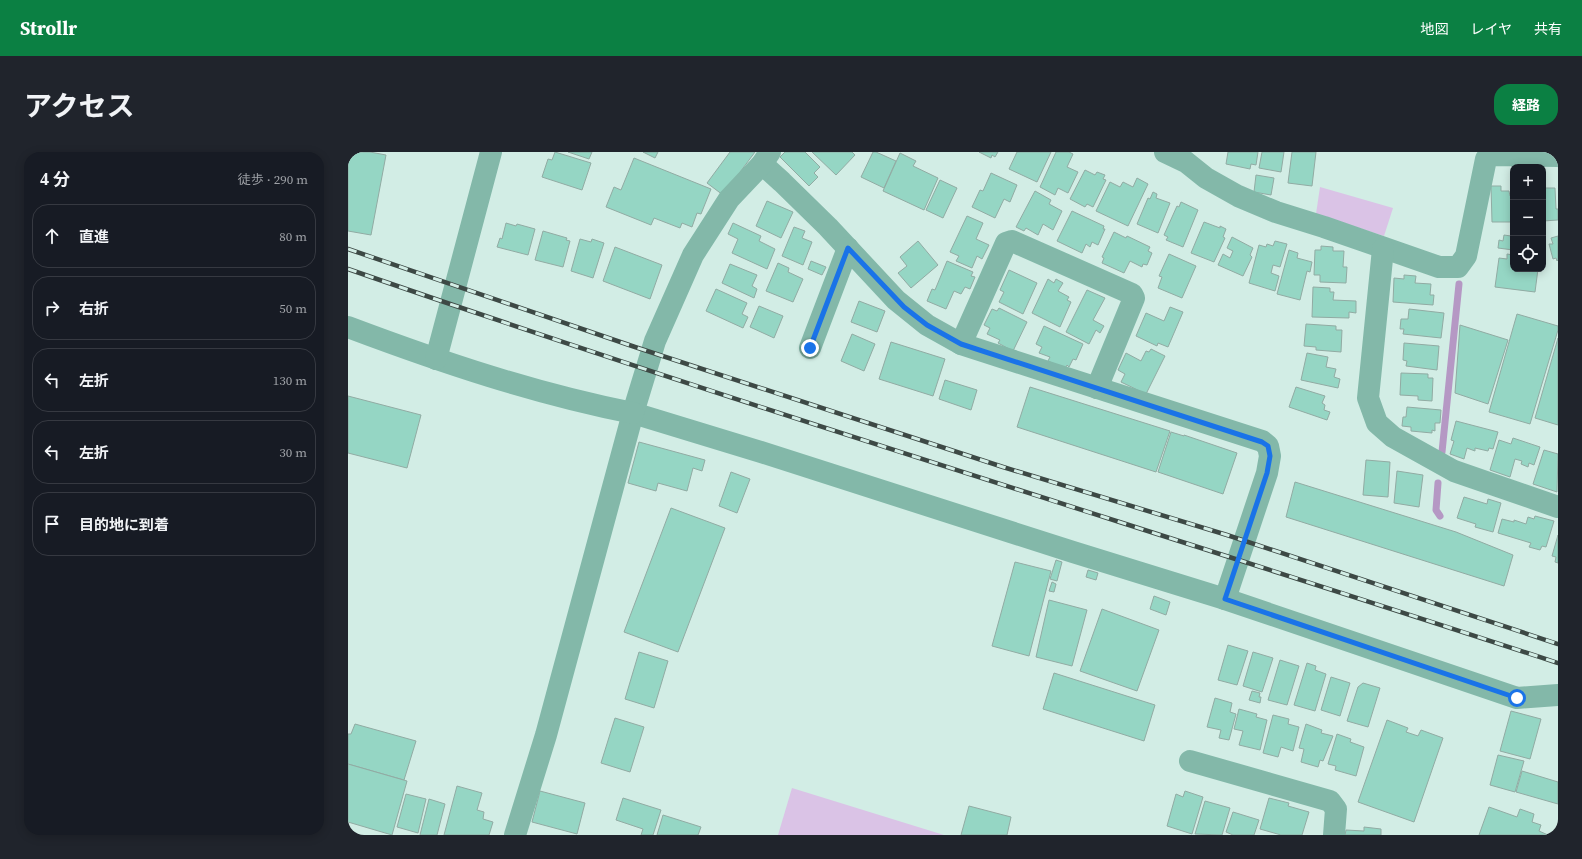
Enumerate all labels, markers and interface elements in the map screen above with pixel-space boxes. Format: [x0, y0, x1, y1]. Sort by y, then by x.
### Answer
text: Strollr [20, 15, 77, 41]
text: 地図 [1420, 19, 1448, 39]
text: レイヤ [1470, 19, 1512, 39]
text: 共有 [1534, 19, 1562, 39]
button: 経路 [1494, 84, 1558, 125]
text: アクセス [24, 87, 135, 125]
map controls [1510, 164, 1546, 272]
button: + [1510, 164, 1546, 200]
text: 4 分 [40, 167, 70, 191]
text: 徒歩 · 290 m [238, 171, 308, 188]
button: − [1510, 200, 1546, 236]
icon: ahead [41, 225, 63, 247]
text: 直進 [79, 226, 109, 247]
text: 80 m [279, 228, 307, 245]
button: locate [1510, 236, 1546, 272]
icon: right [41, 297, 63, 319]
text: 右折 [79, 298, 109, 319]
text: 50 m [279, 300, 307, 317]
route end [801, 339, 819, 357]
icon: left [41, 369, 63, 391]
text: 左折 [79, 370, 109, 391]
text: 130 m [273, 372, 307, 389]
icon: left [41, 441, 63, 463]
text: 左折 [79, 442, 109, 463]
text: 30 m [279, 444, 307, 461]
icon: arrive [41, 513, 63, 535]
text: 目的地に到着 [79, 514, 169, 535]
route start [1508, 689, 1526, 707]

